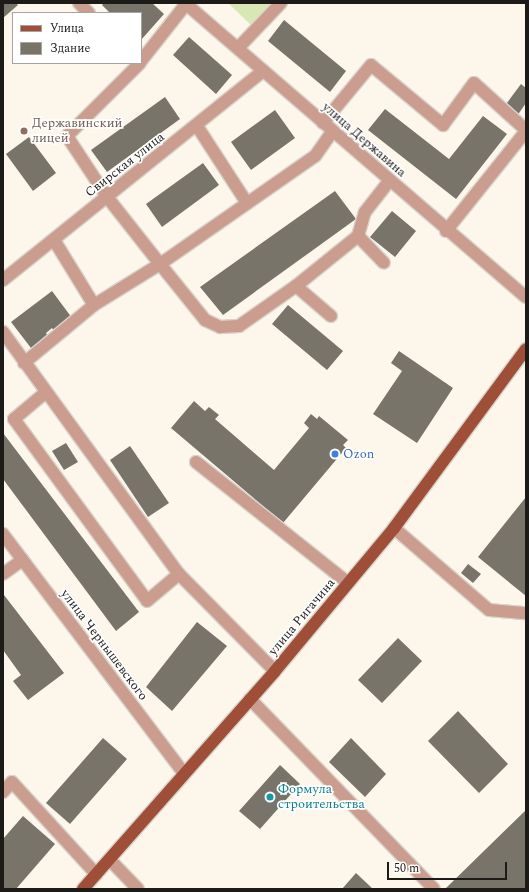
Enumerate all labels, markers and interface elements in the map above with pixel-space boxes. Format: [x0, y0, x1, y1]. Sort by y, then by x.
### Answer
legend [12, 12, 142, 64]
text: Улица [50, 19, 84, 38]
text: Здание [50, 39, 90, 58]
street label: улица Державина [319, 99, 409, 181]
place label: Державинский лицей [32, 116, 122, 147]
marker: Державинский лицей [19, 126, 29, 136]
street label: Свирская улица [82, 129, 168, 201]
place label: Ozon [343, 446, 374, 462]
marker: Ozon [330, 449, 340, 459]
street label: улица Ригачина [265, 575, 339, 659]
street label: улица Чернышевского [57, 586, 151, 704]
place label: Формула строительства [278, 782, 365, 813]
marker: Формула строительства [265, 792, 275, 802]
scale bar [389, 854, 509, 880]
text: 50 m [394, 859, 419, 878]

